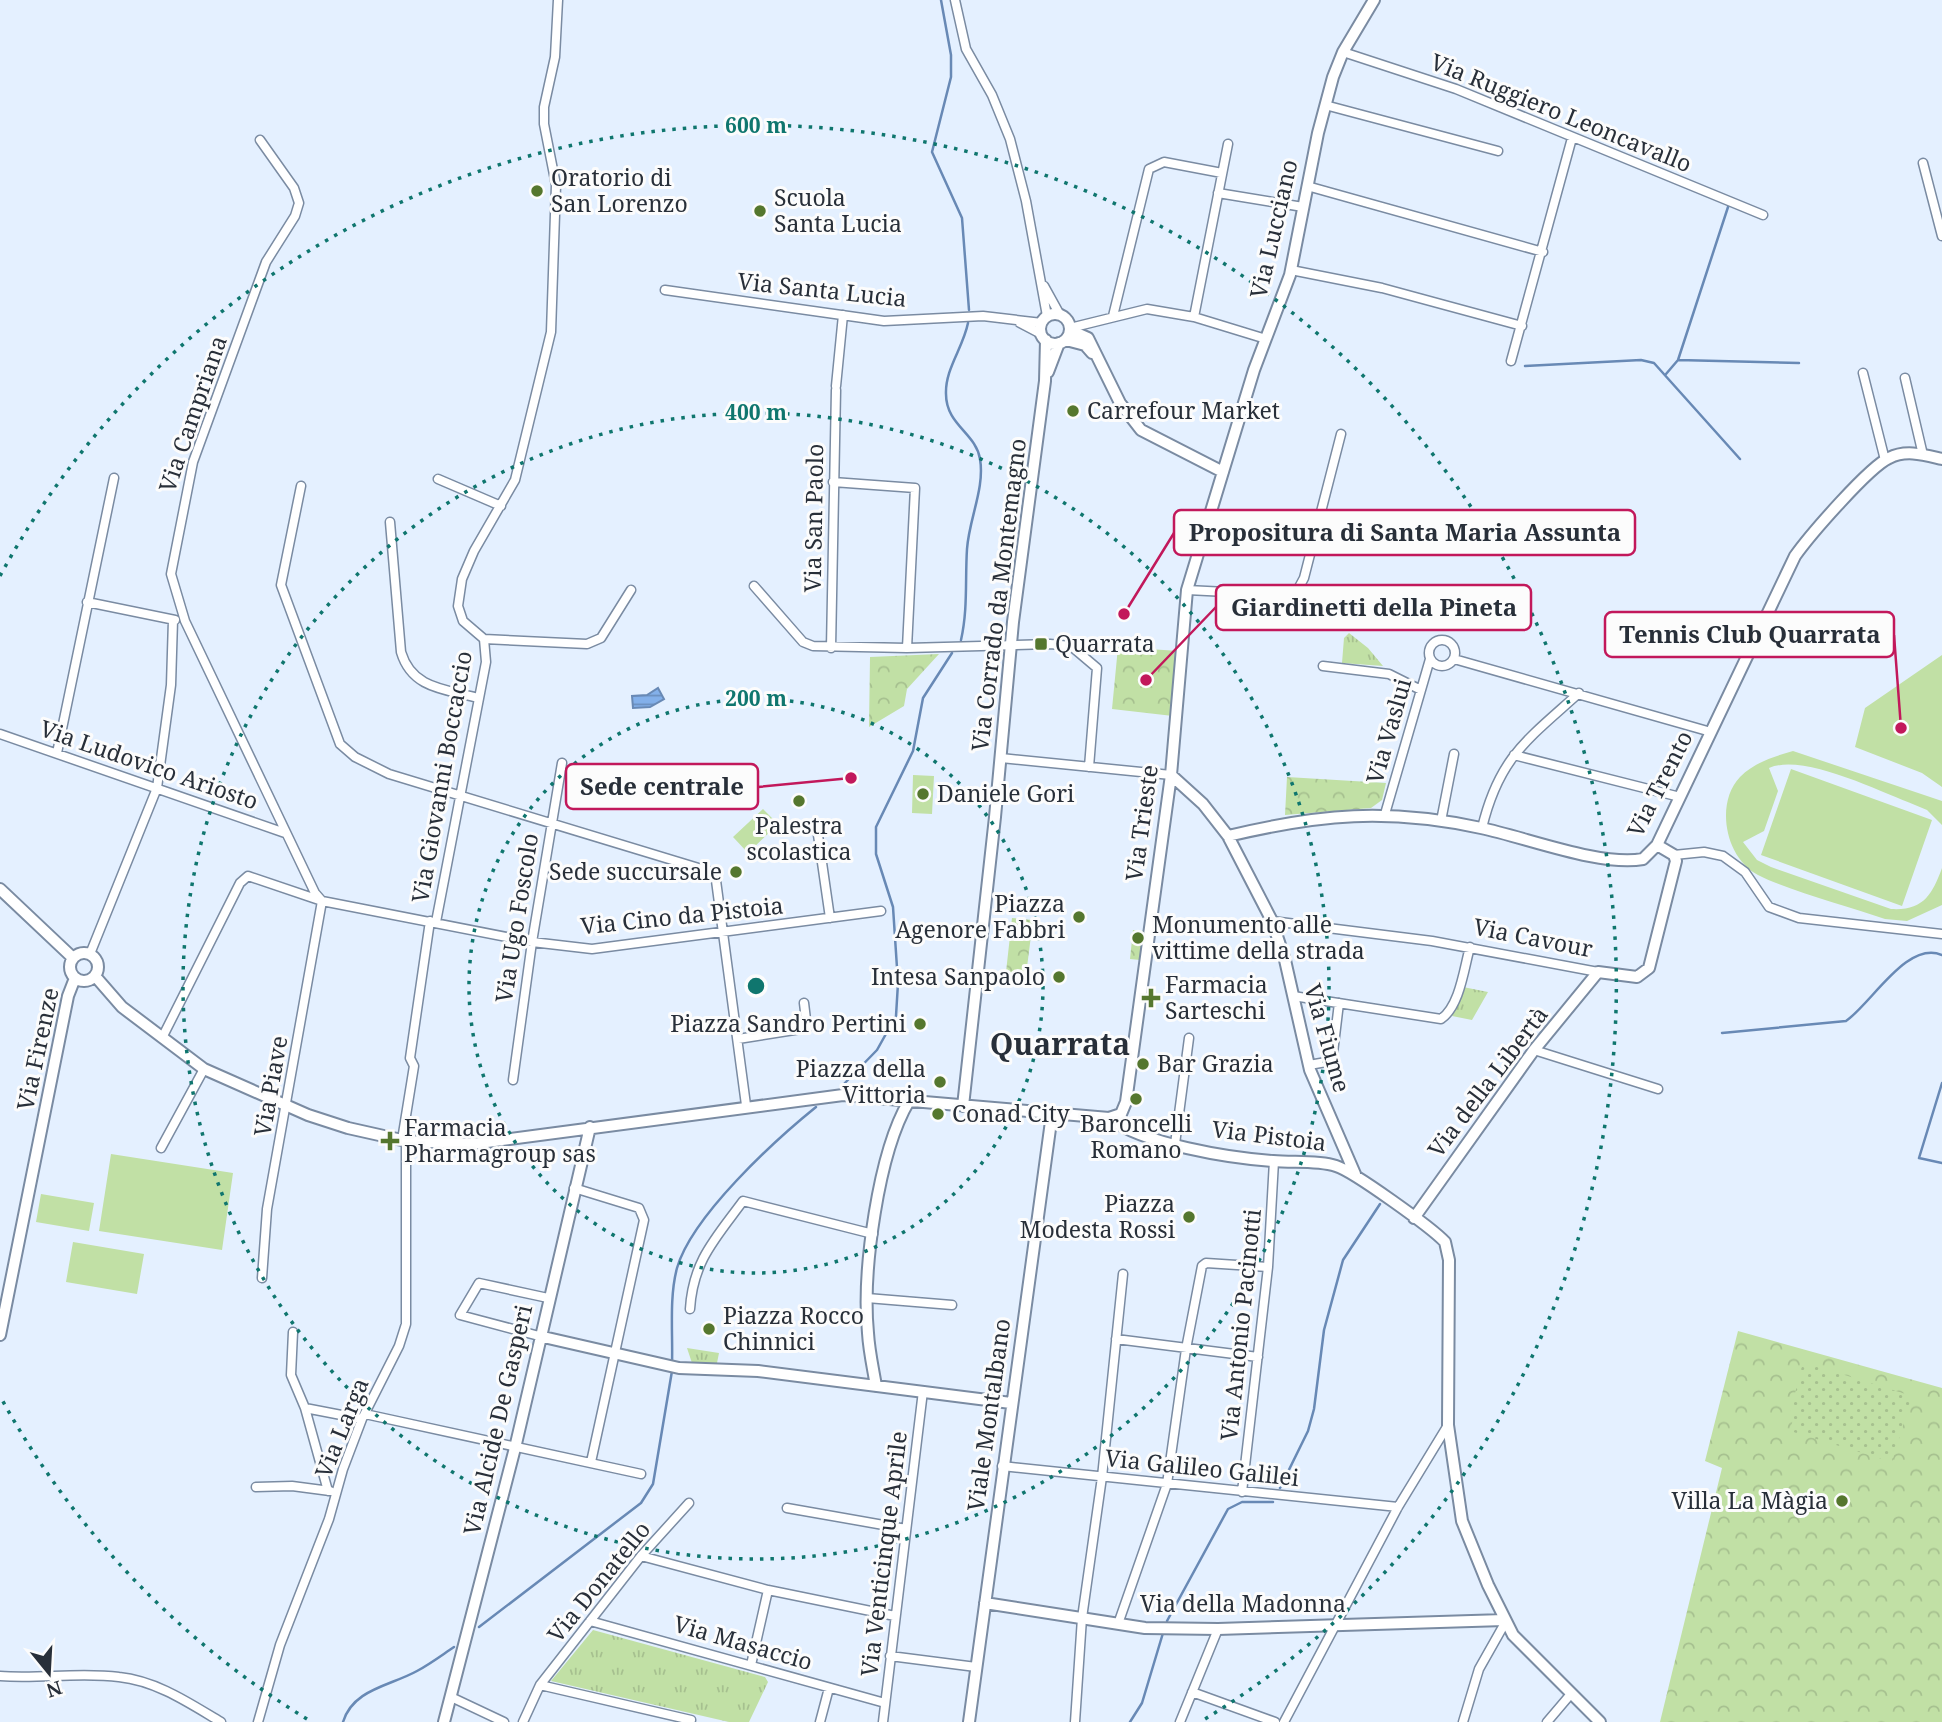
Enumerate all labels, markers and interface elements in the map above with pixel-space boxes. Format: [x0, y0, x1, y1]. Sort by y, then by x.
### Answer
street label: Via Ruggiero Leoncavallo [1426, 45, 1697, 179]
text: 600 m [725, 111, 787, 139]
street label: Via Lucciano [1241, 156, 1305, 301]
place label: Oratorio di San Lorenzo [551, 161, 688, 219]
place label: Scuola Santa Lucia [774, 181, 902, 239]
marker: Oratorio di San Lorenzo [529, 183, 545, 199]
marker: Scuola Santa Lucia [752, 203, 768, 219]
street label: Via Santa Lucia [736, 264, 908, 314]
street label: Via Campriana [150, 331, 234, 496]
place label: Carrefour Market [1087, 394, 1280, 426]
text: 400 m [725, 398, 787, 426]
marker: Carrefour Market [1065, 403, 1081, 419]
street label: Via Corrado da Montemagno [963, 437, 1033, 753]
street label: Via San Paolo [796, 443, 830, 593]
callout: Propositura di Santa Maria Assunta [1174, 510, 1635, 555]
text: Propositura di Santa Maria Assunta [1189, 515, 1621, 548]
callout: Giardinetti della Pineta [1216, 585, 1531, 630]
text: Giardinetti della Pineta [1231, 590, 1517, 623]
callout: Tennis Club Quarrata [1605, 612, 1894, 657]
text: Tennis Club Quarrata [1619, 617, 1881, 650]
place label: Quarrata [1055, 627, 1155, 659]
marker: Quarrata [1033, 636, 1049, 652]
street label: Via Giovanni Boccaccio [403, 648, 479, 905]
street label: Via Vaslui [1358, 674, 1419, 787]
text: 200 m [725, 684, 787, 712]
street label: Via Ludovico Ariosto [36, 712, 263, 816]
street label: Via Trento [1619, 725, 1700, 842]
street label: Via Trieste [1117, 763, 1165, 883]
callout: Sede centrale [566, 764, 758, 809]
text: Sede centrale [580, 769, 744, 802]
place label: Daniele Gori [937, 777, 1075, 809]
marker: Daniele Gori [915, 786, 931, 802]
marker: Palestra scolastica [791, 793, 807, 809]
place label: Palestra scolastica [746, 809, 852, 867]
street label: Via Ugo Foscolo [487, 831, 545, 1005]
place label: Sede succursale [549, 855, 722, 887]
marker: Sede succursale [728, 864, 744, 880]
place label: Piazza Agenore Fabbri [895, 887, 1066, 945]
street label: Via Cino da Pistoia [579, 888, 785, 942]
place label: Monumento alle vittime della strada [1152, 908, 1365, 966]
marker: Piazza Agenore Fabbri [1071, 909, 1087, 925]
street label: Via Cavour [1471, 910, 1596, 964]
marker: Monumento alle vittime della strada [1130, 930, 1146, 946]
place label: Intesa Sanpaolo [871, 960, 1045, 992]
place label: Farmacia Sarteschi [1165, 968, 1268, 1026]
marker: Intesa Sanpaolo [1051, 969, 1067, 985]
centre of rings [744, 974, 768, 998]
street label: Via Fiume [1297, 980, 1359, 1096]
street label: Via Firenze [8, 984, 66, 1113]
marker: Farmacia Sarteschi [1143, 990, 1159, 1006]
street label: Via della Libertà [1420, 999, 1555, 1163]
place label: Piazza Sandro Pertini [670, 1007, 907, 1039]
marker: Piazza Sandro Pertini [912, 1016, 928, 1032]
district label: Quarrata [990, 1023, 1130, 1064]
street label: Via Piave [245, 1033, 295, 1139]
place label: Bar Grazia [1157, 1047, 1274, 1079]
place label: Piazza della Vittoria [796, 1052, 926, 1110]
marker: Bar Grazia [1135, 1056, 1151, 1072]
marker: Piazza della Vittoria [932, 1074, 948, 1090]
marker: Baroncelli Romano [1128, 1091, 1144, 1107]
place label: Conad City [952, 1097, 1070, 1129]
marker: Conad City [930, 1106, 946, 1122]
place label: Baroncelli Romano [1080, 1107, 1193, 1165]
place label: Farmacia Pharmagroup sas [404, 1111, 596, 1169]
street label: Via Pistoia [1210, 1112, 1328, 1158]
marker: Farmacia Pharmagroup sas [382, 1133, 398, 1149]
place label: Piazza Modesta Rossi [1020, 1187, 1176, 1245]
street label: Via Antonio Pacinotti [1212, 1207, 1268, 1442]
marker: Piazza Modesta Rossi [1181, 1209, 1197, 1225]
place label: Piazza Rocco Chinnici [723, 1299, 864, 1357]
street label: Via Alcide De Gasperi [455, 1301, 539, 1538]
street label: Viale Montalbano [959, 1316, 1017, 1513]
marker: Piazza Rocco Chinnici [701, 1321, 717, 1337]
street label: Via Larga [307, 1373, 376, 1482]
street label: Via Venticinque Aprile [852, 1429, 914, 1678]
street label: Via Galileo Galilei [1103, 1441, 1301, 1493]
place label: Villa La Màgia [1671, 1484, 1828, 1516]
marker: Villa La Màgia [1834, 1493, 1850, 1509]
street label: Via Donatello [539, 1514, 657, 1649]
street label: Via della Madonna [1140, 1587, 1346, 1619]
street label: Via Masaccio [670, 1607, 816, 1677]
north arrow [14, 1638, 84, 1708]
text: N [43, 1674, 65, 1704]

